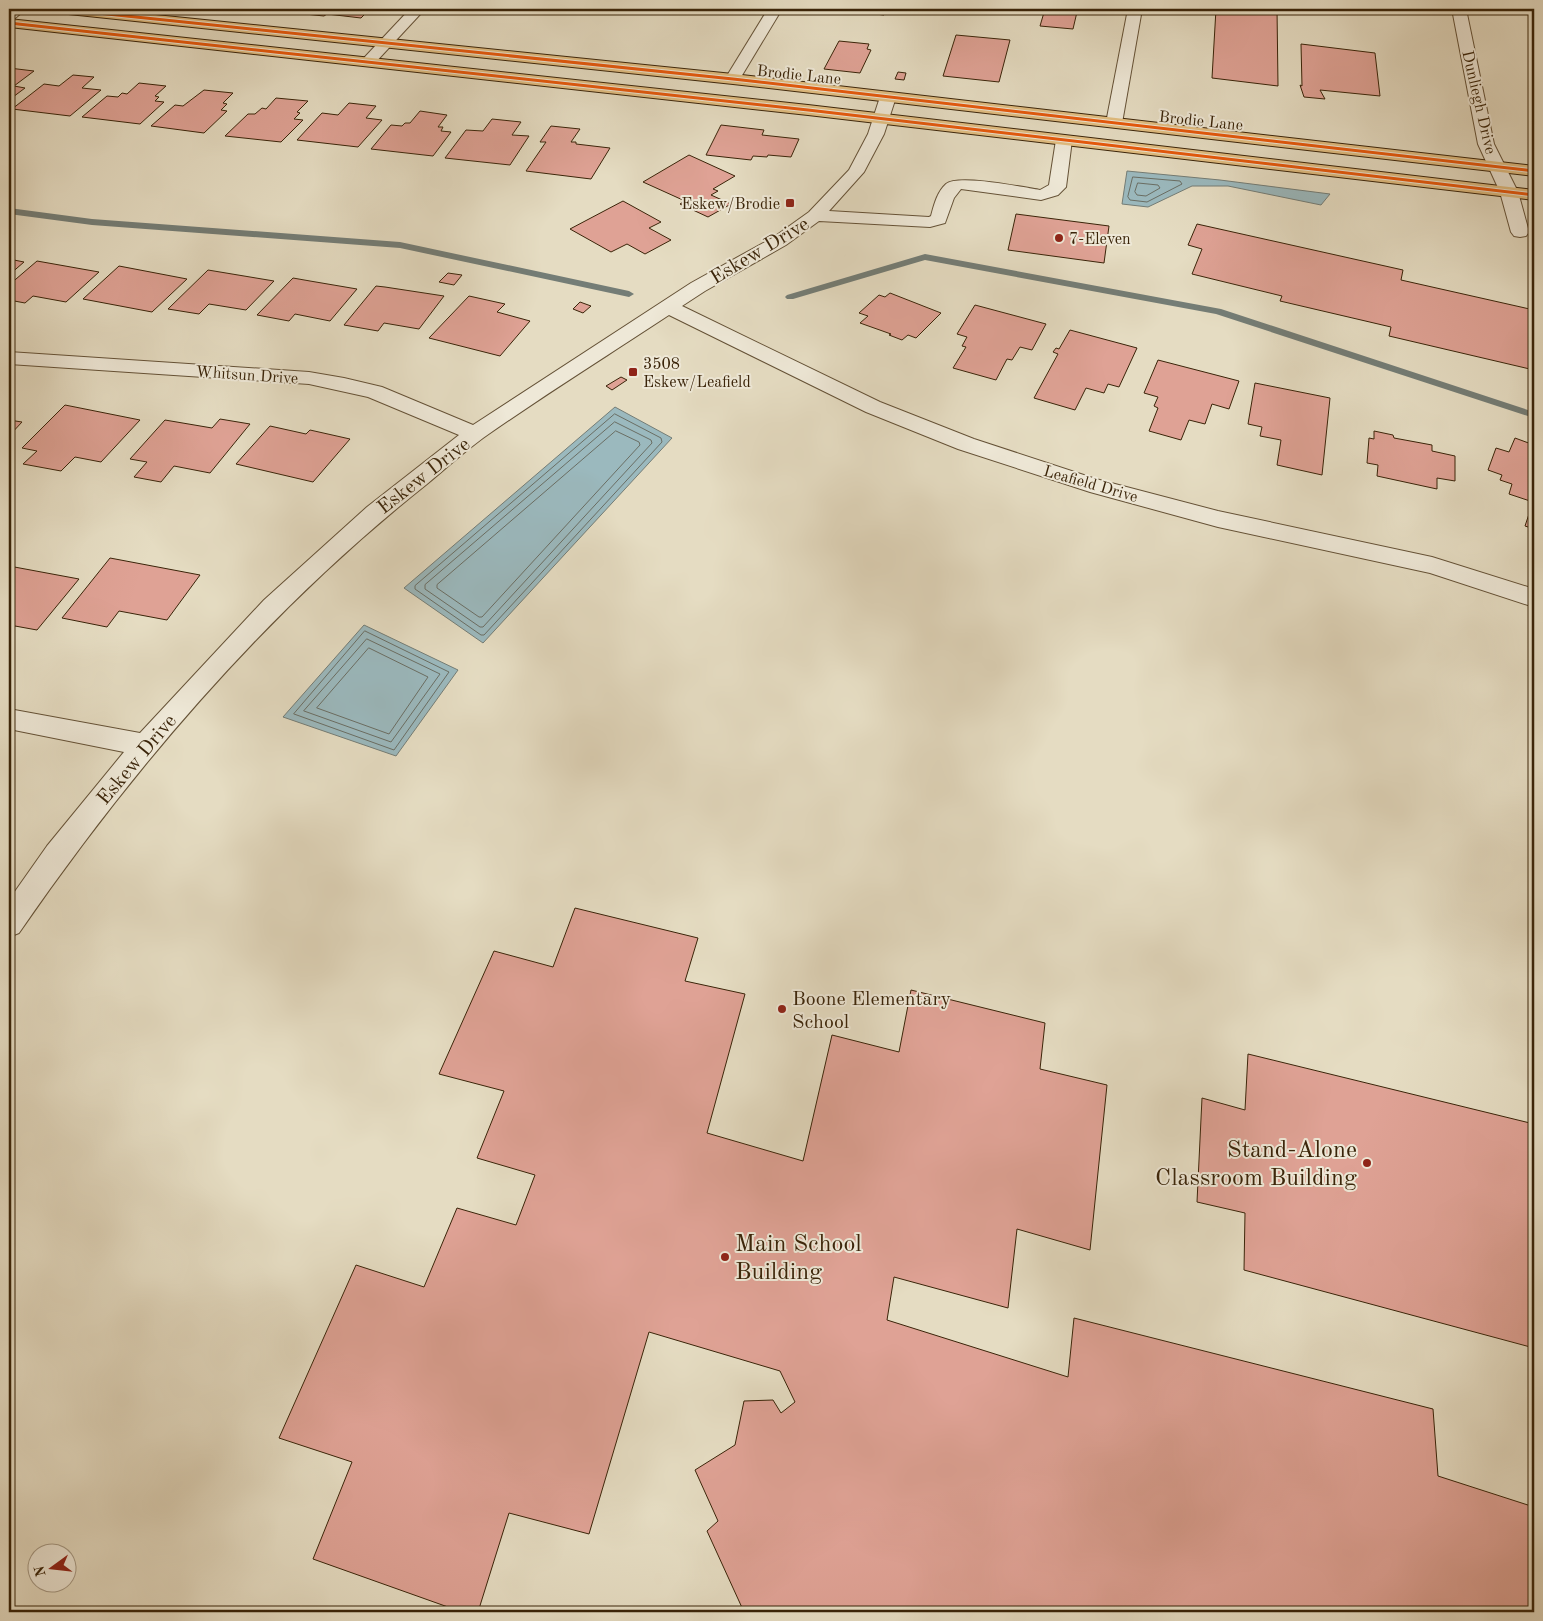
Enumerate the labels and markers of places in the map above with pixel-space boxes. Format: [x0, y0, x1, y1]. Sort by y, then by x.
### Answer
place label: Eskew/Brodie [681, 197, 780, 213]
marker: Eskew/Brodie [784, 197, 796, 209]
marker: 7-Eleven [1053, 232, 1065, 244]
place label: 7-Eleven [1069, 232, 1131, 248]
place label: 3508 Eskew/Leafield [643, 357, 751, 391]
marker: 3508 Eskew/Leafield [627, 366, 639, 378]
place label: Boone Elementary School [792, 990, 952, 1033]
marker: Boone Elementary School [776, 1003, 788, 1015]
place label: Stand-Alone Classroom Building [1155, 1139, 1357, 1191]
marker: Stand-Alone Classroom Building [1361, 1157, 1373, 1169]
place label: Main School Building [735, 1233, 862, 1285]
marker: Main School Building [719, 1251, 731, 1263]

